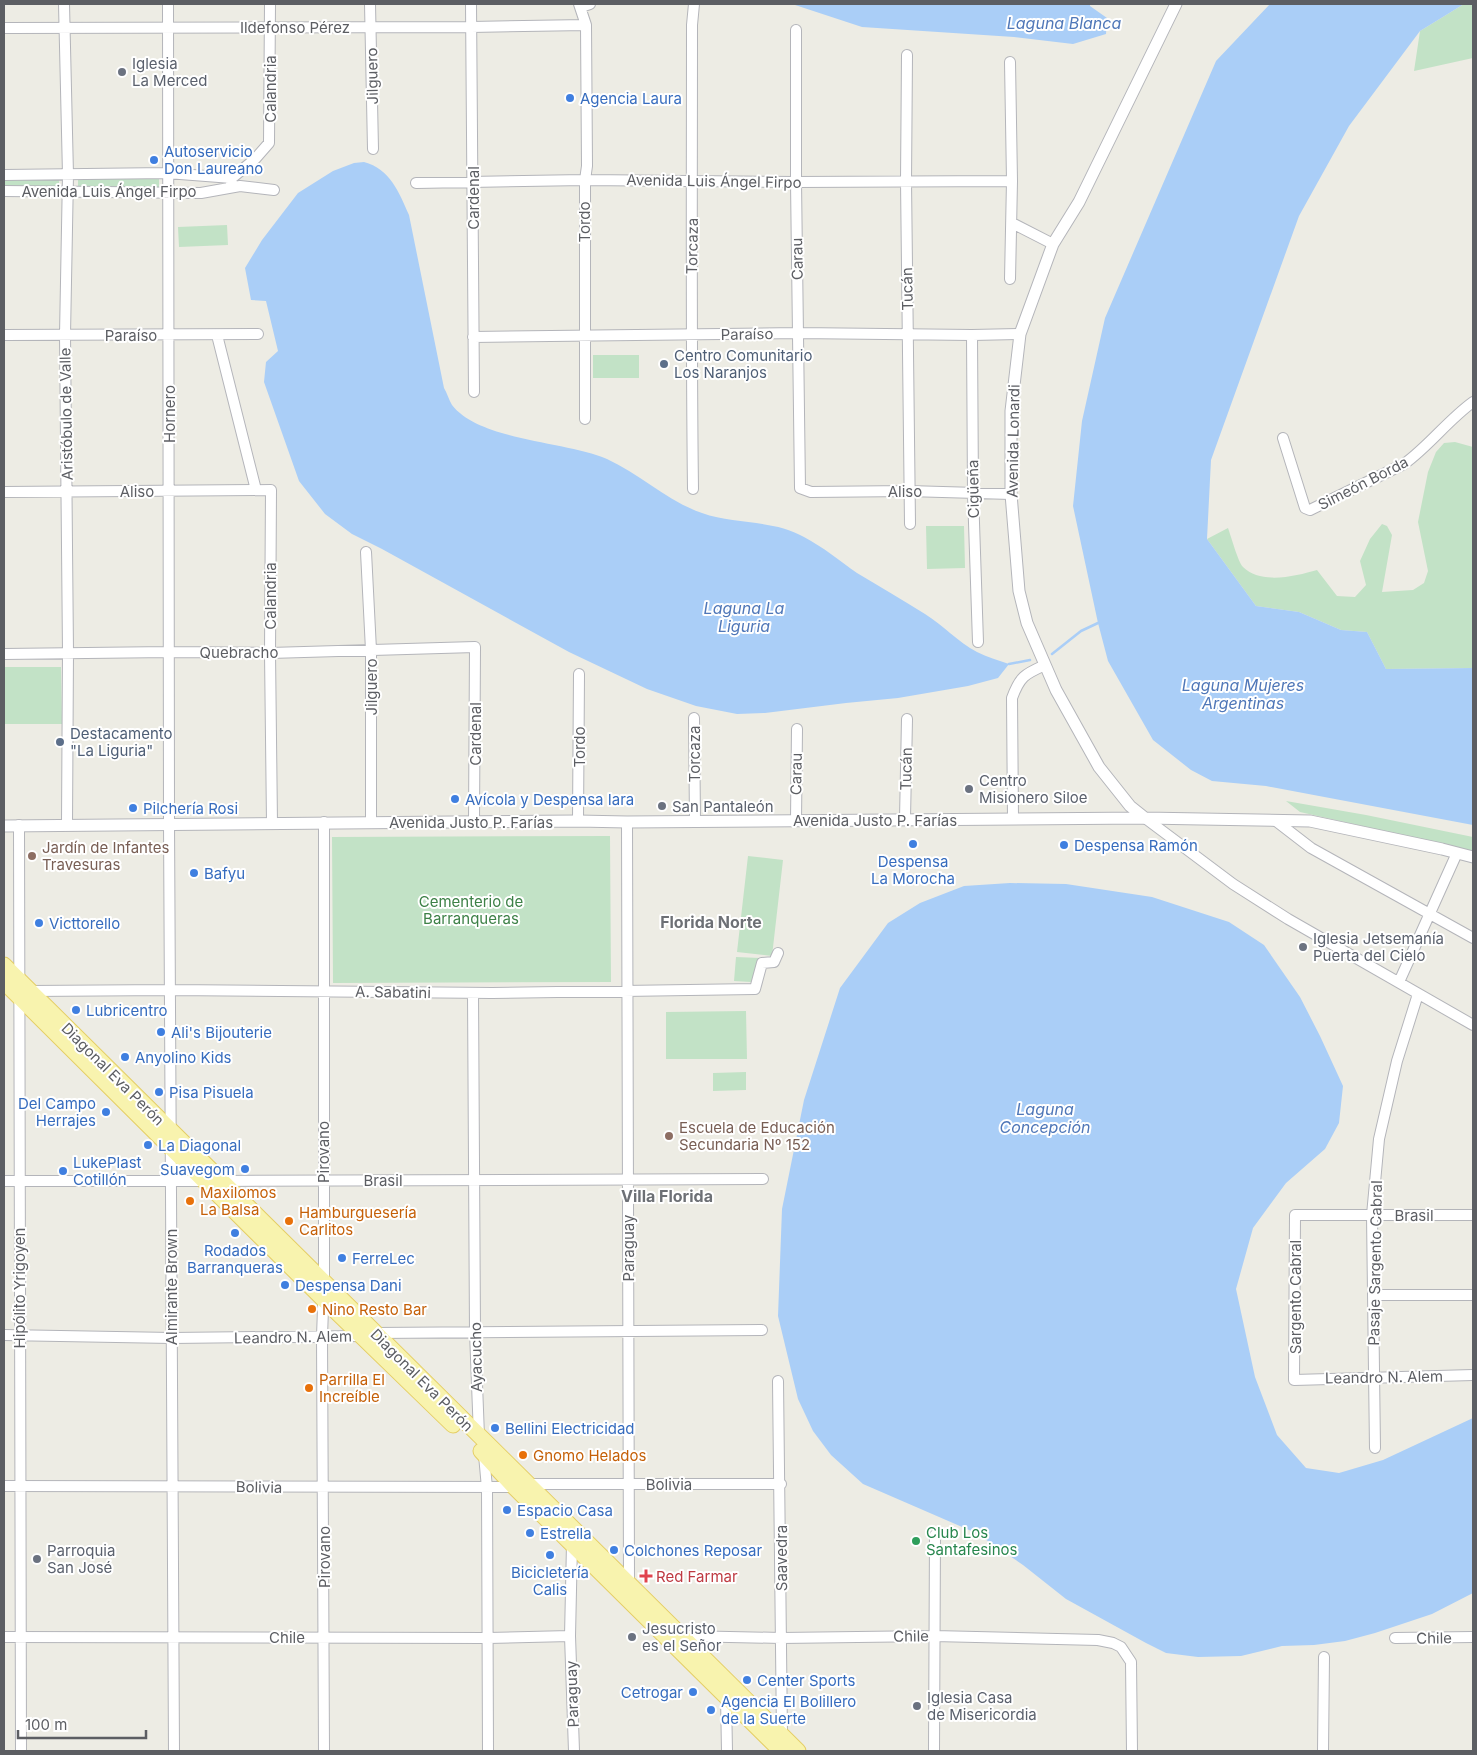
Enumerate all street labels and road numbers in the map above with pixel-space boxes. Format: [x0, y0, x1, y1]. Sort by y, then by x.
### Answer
street label: Ildefonso Pérez [240, 18, 350, 37]
street label: Jilguero [362, 47, 382, 105]
street label: Calandria [261, 55, 280, 123]
street label: Cardenal [464, 166, 483, 230]
street label: Avenida Luis Ángel Firpo [626, 170, 802, 192]
street label: Avenida Luis Ángel Firpo [21, 182, 197, 201]
street label: Tordo [575, 201, 594, 243]
street label: Torcaza [682, 217, 702, 275]
street label: Carau [787, 238, 807, 280]
street label: Tucán [897, 267, 917, 311]
street label: Paraíso [721, 324, 773, 344]
street label: Paraíso [105, 326, 157, 345]
street label: Aristóbulo de Valle [55, 348, 77, 480]
street label: Avenida Lonardi [1003, 384, 1023, 498]
street label: Hornero [160, 385, 179, 443]
street label: Simeón Borda [1315, 452, 1411, 514]
street label: Cigüeña [963, 459, 983, 519]
street label: Aliso [120, 482, 154, 501]
street label: Aliso [888, 482, 922, 501]
street label: Calandria [261, 562, 280, 630]
street label: Quebracho [200, 643, 278, 662]
street label: Jilguero [362, 658, 381, 716]
street label: Cardenal [466, 702, 485, 766]
street label: Tordo [570, 726, 589, 768]
street label: Torcaza [685, 726, 704, 782]
street label: Tucán [896, 747, 916, 791]
street label: Carau [786, 753, 806, 795]
street label: Avenida Justo P. Farías [793, 811, 957, 830]
street label: Avenida Justo P. Farías [389, 813, 553, 832]
street label: A. Sabatini [355, 982, 431, 1002]
street label: Diagonal Eva Perón [58, 1019, 168, 1129]
street label: Pirovano [314, 1121, 333, 1183]
street label: Brasil [363, 1171, 403, 1190]
street label: Pasaje Sargento Cabral [1364, 1180, 1386, 1346]
street label: Brasil [1394, 1206, 1434, 1225]
street label: Paraguay [619, 1214, 638, 1281]
street label: Hipólito Yrigoyen [10, 1228, 29, 1348]
street label: Almirante Brown [162, 1229, 181, 1345]
street label: Sargento Cabral [1286, 1240, 1305, 1354]
street label: Ayacucho [466, 1322, 486, 1392]
street label: Diagonal Eva Perón [367, 1325, 477, 1435]
street label: Leandro N. Alem [234, 1326, 352, 1348]
street label: Leandro N. Alem [1325, 1366, 1443, 1388]
street label: Bolivia [646, 1475, 692, 1494]
street label: Bolivia [236, 1477, 282, 1497]
street label: Saavedra [772, 1525, 791, 1591]
street label: Pirovano [315, 1526, 334, 1588]
street label: Chile [893, 1626, 929, 1646]
street label: Chile [269, 1628, 305, 1647]
street label: Chile [1416, 1628, 1452, 1648]
street label: Paraguay [561, 1660, 583, 1728]

